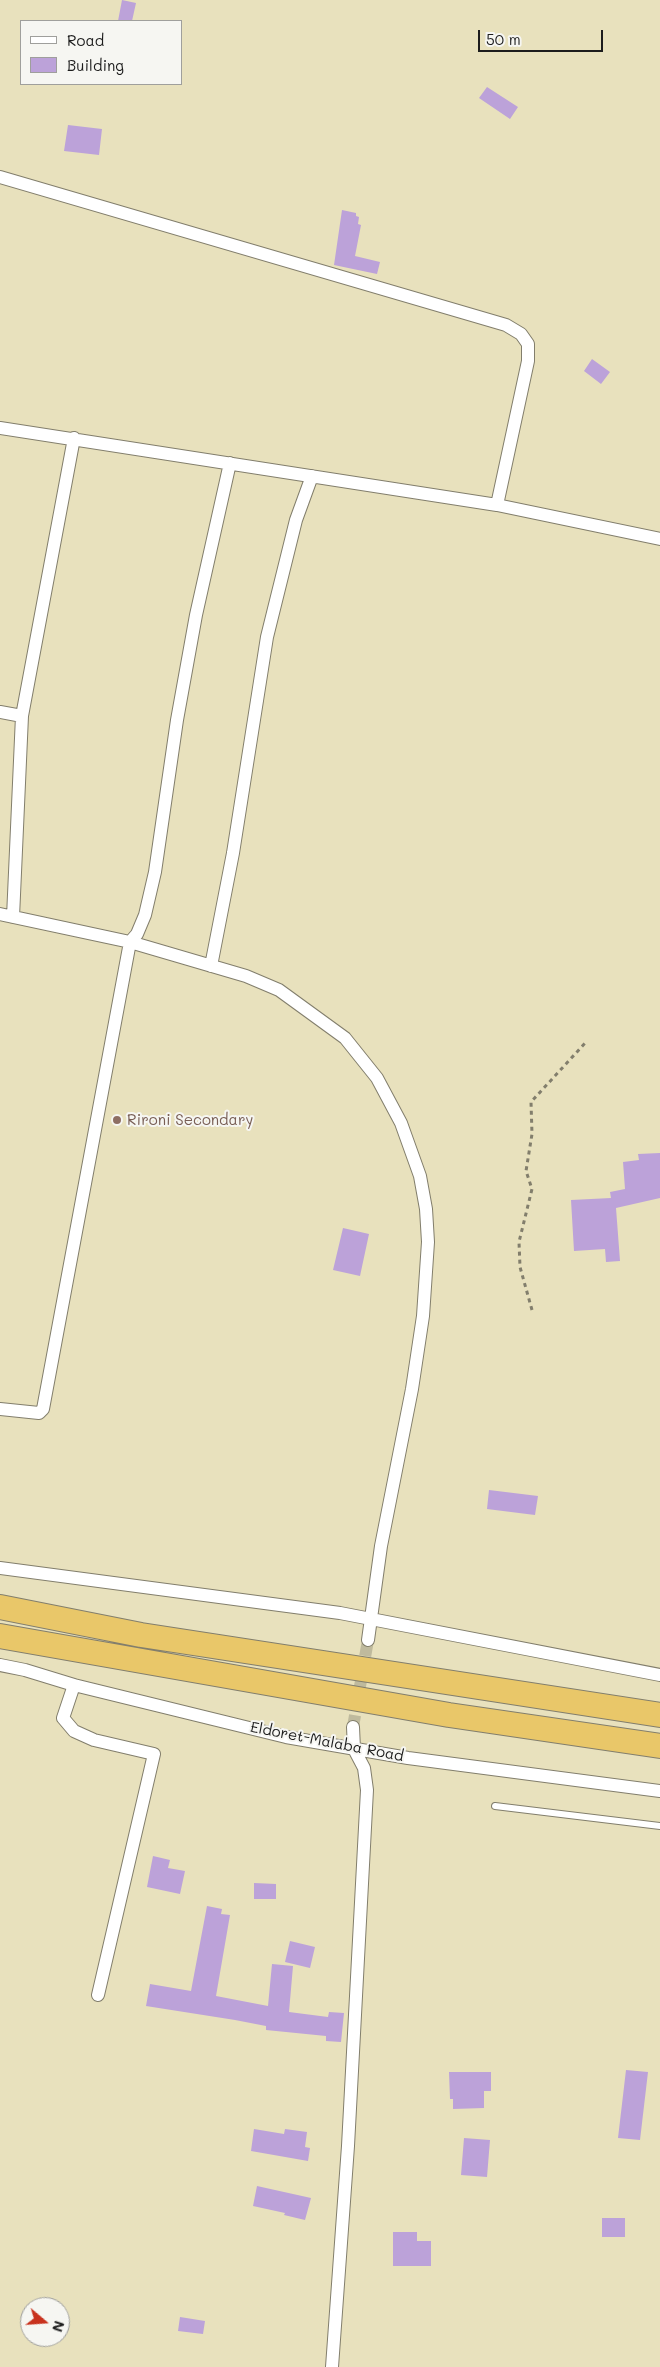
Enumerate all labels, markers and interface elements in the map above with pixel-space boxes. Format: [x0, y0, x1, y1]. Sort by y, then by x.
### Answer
legend [20, 20, 182, 85]
scale bar [480, 20, 605, 52]
text: 50 m [486, 29, 521, 49]
text: Road [67, 30, 104, 50]
text: Building [67, 55, 124, 75]
place label: Rironi Secondary [127, 1111, 253, 1129]
marker: Rironi Secondary [111, 1114, 123, 1126]
street label: Eldoret-Malaba Road [249, 1718, 405, 1766]
north arrow [20, 2297, 70, 2347]
text: N [48, 2318, 69, 2334]

